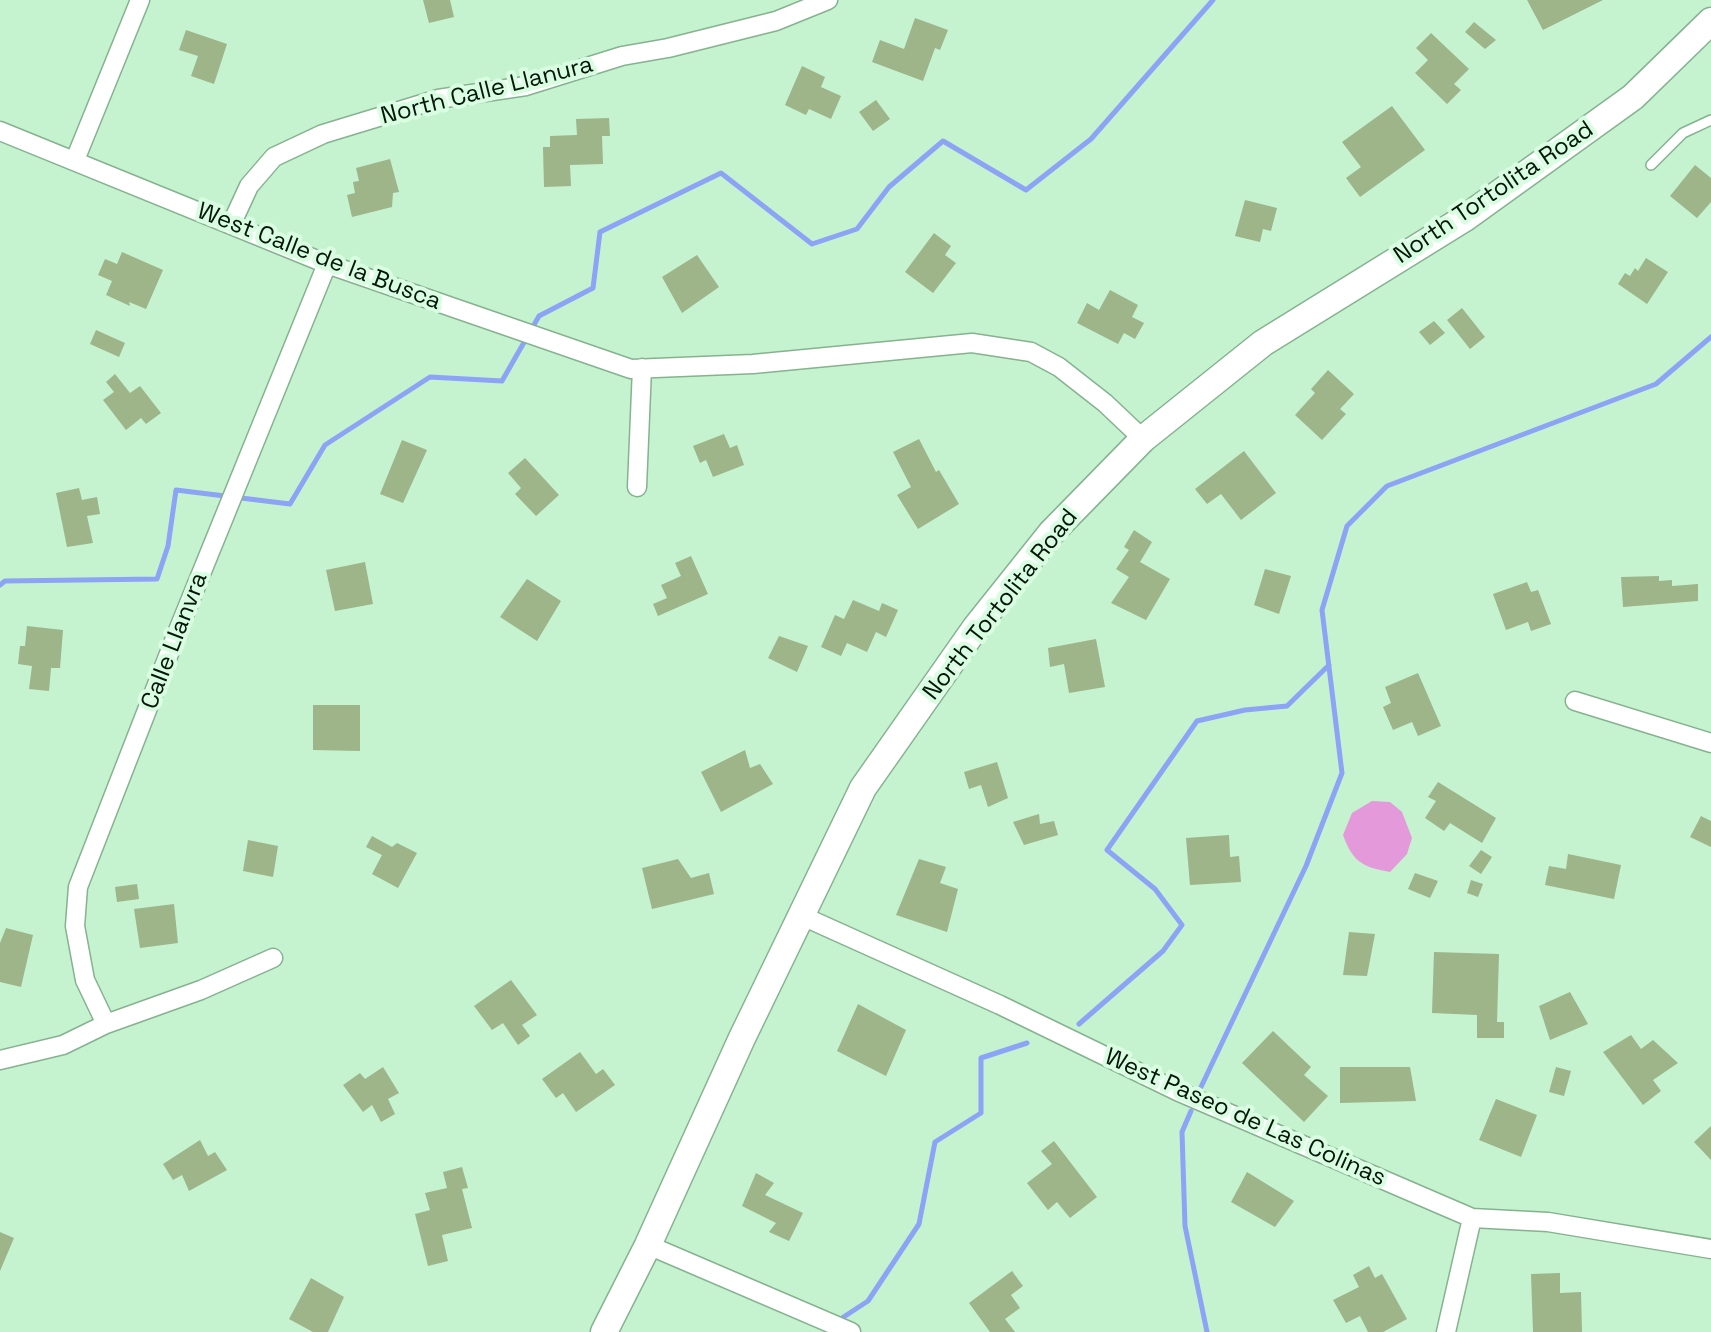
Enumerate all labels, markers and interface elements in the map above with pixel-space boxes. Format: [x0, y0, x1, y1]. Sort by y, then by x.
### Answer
street label: North Calle Llanura [378, 51, 596, 131]
street label: North Tortolita Road [1389, 116, 1599, 270]
street label: West Calle de la Busca [193, 197, 445, 317]
street label: North Tortolita Road [918, 504, 1084, 706]
street label: Calle Llanvra [136, 569, 214, 713]
street label: West Paseo de Las Colinas [1100, 1043, 1390, 1193]

